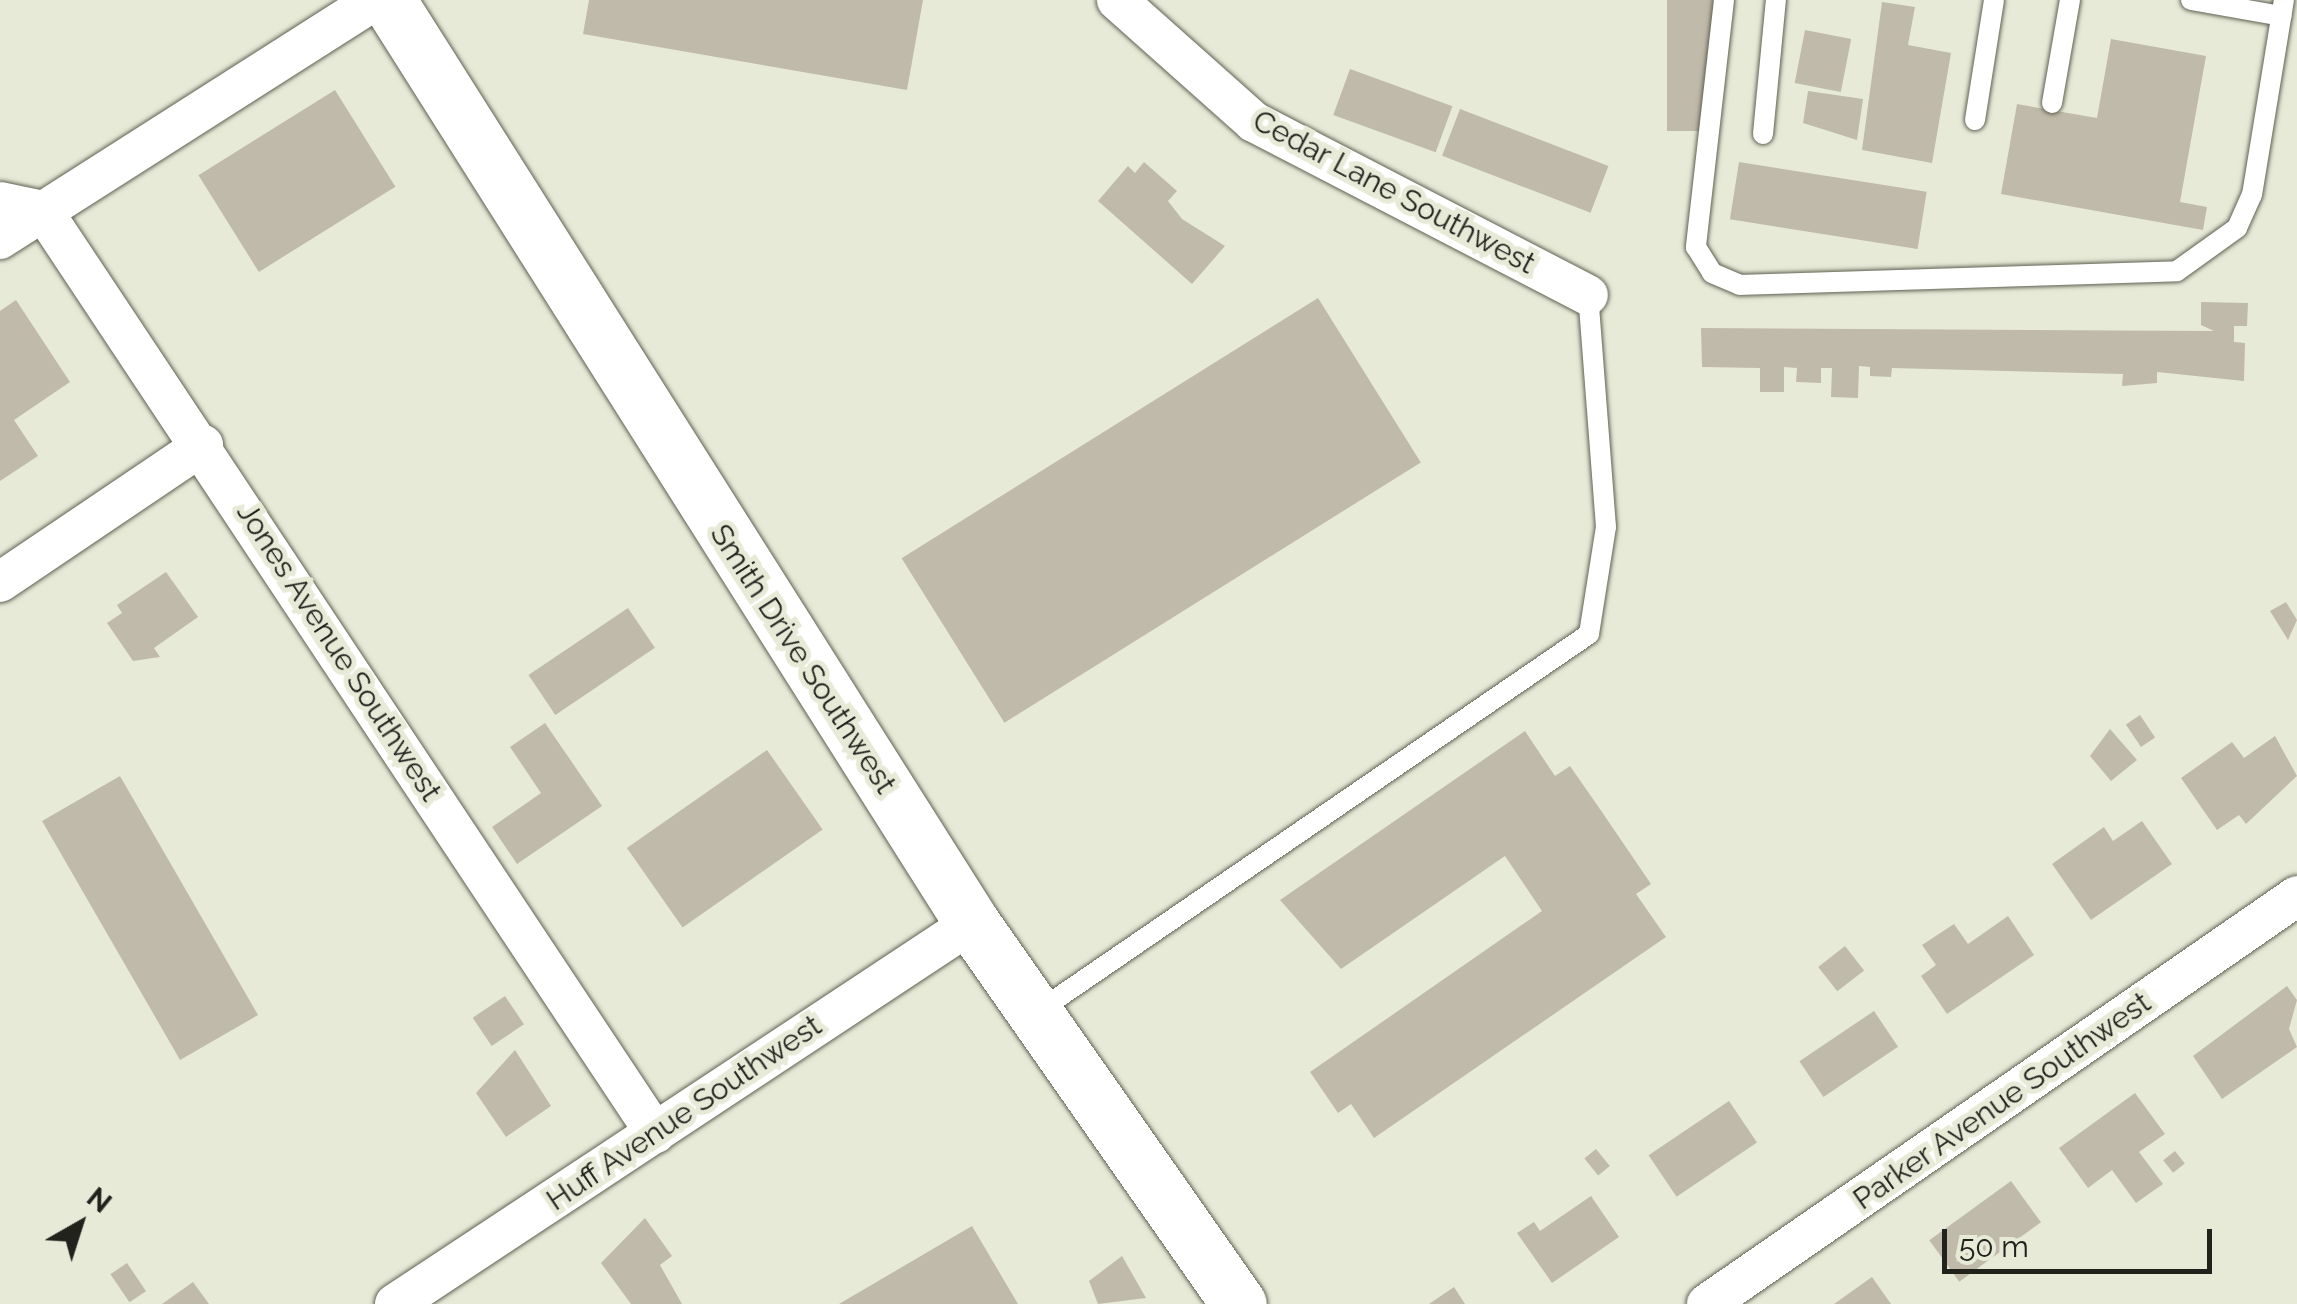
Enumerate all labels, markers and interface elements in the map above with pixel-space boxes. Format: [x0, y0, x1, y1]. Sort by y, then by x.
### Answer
street label: Cedar Lane Southwest [1246, 102, 1542, 282]
street label: Jones Avenue Southwest [229, 496, 449, 808]
street label: Smith Drive Southwest [702, 518, 904, 800]
street label: Parker Avenue Southwest [1846, 984, 2158, 1218]
street label: Huff Avenue Southwest [539, 1007, 829, 1219]
north arrow [30, 1174, 130, 1274]
text: N [81, 1181, 118, 1220]
scale bar [1947, 1209, 2217, 1271]
text: 50 m [1959, 1229, 2029, 1264]

